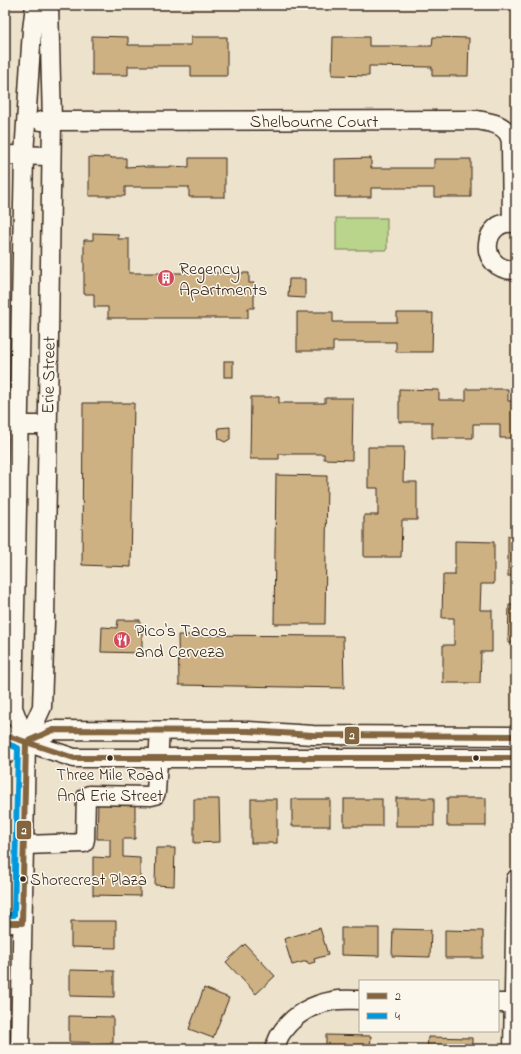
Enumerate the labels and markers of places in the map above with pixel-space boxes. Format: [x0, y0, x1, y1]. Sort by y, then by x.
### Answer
place label: Regency Apartments [179, 257, 267, 304]
building icon: Regency Apartments [156, 268, 176, 288]
place label: Pico's Tacos and Cerveza [135, 619, 227, 666]
restaurant icon: Pico's Tacos and Cerveza [112, 630, 132, 650]
marker: Three Mile Road And Erie Street [105, 753, 115, 763]
unlabelled marker [471, 753, 481, 763]
place label: Three Mile Road And Erie Street [56, 763, 164, 809]
place label: Shorecrest Plaza [30, 868, 147, 893]
marker: Shorecrest Plaza [18, 874, 28, 884]

